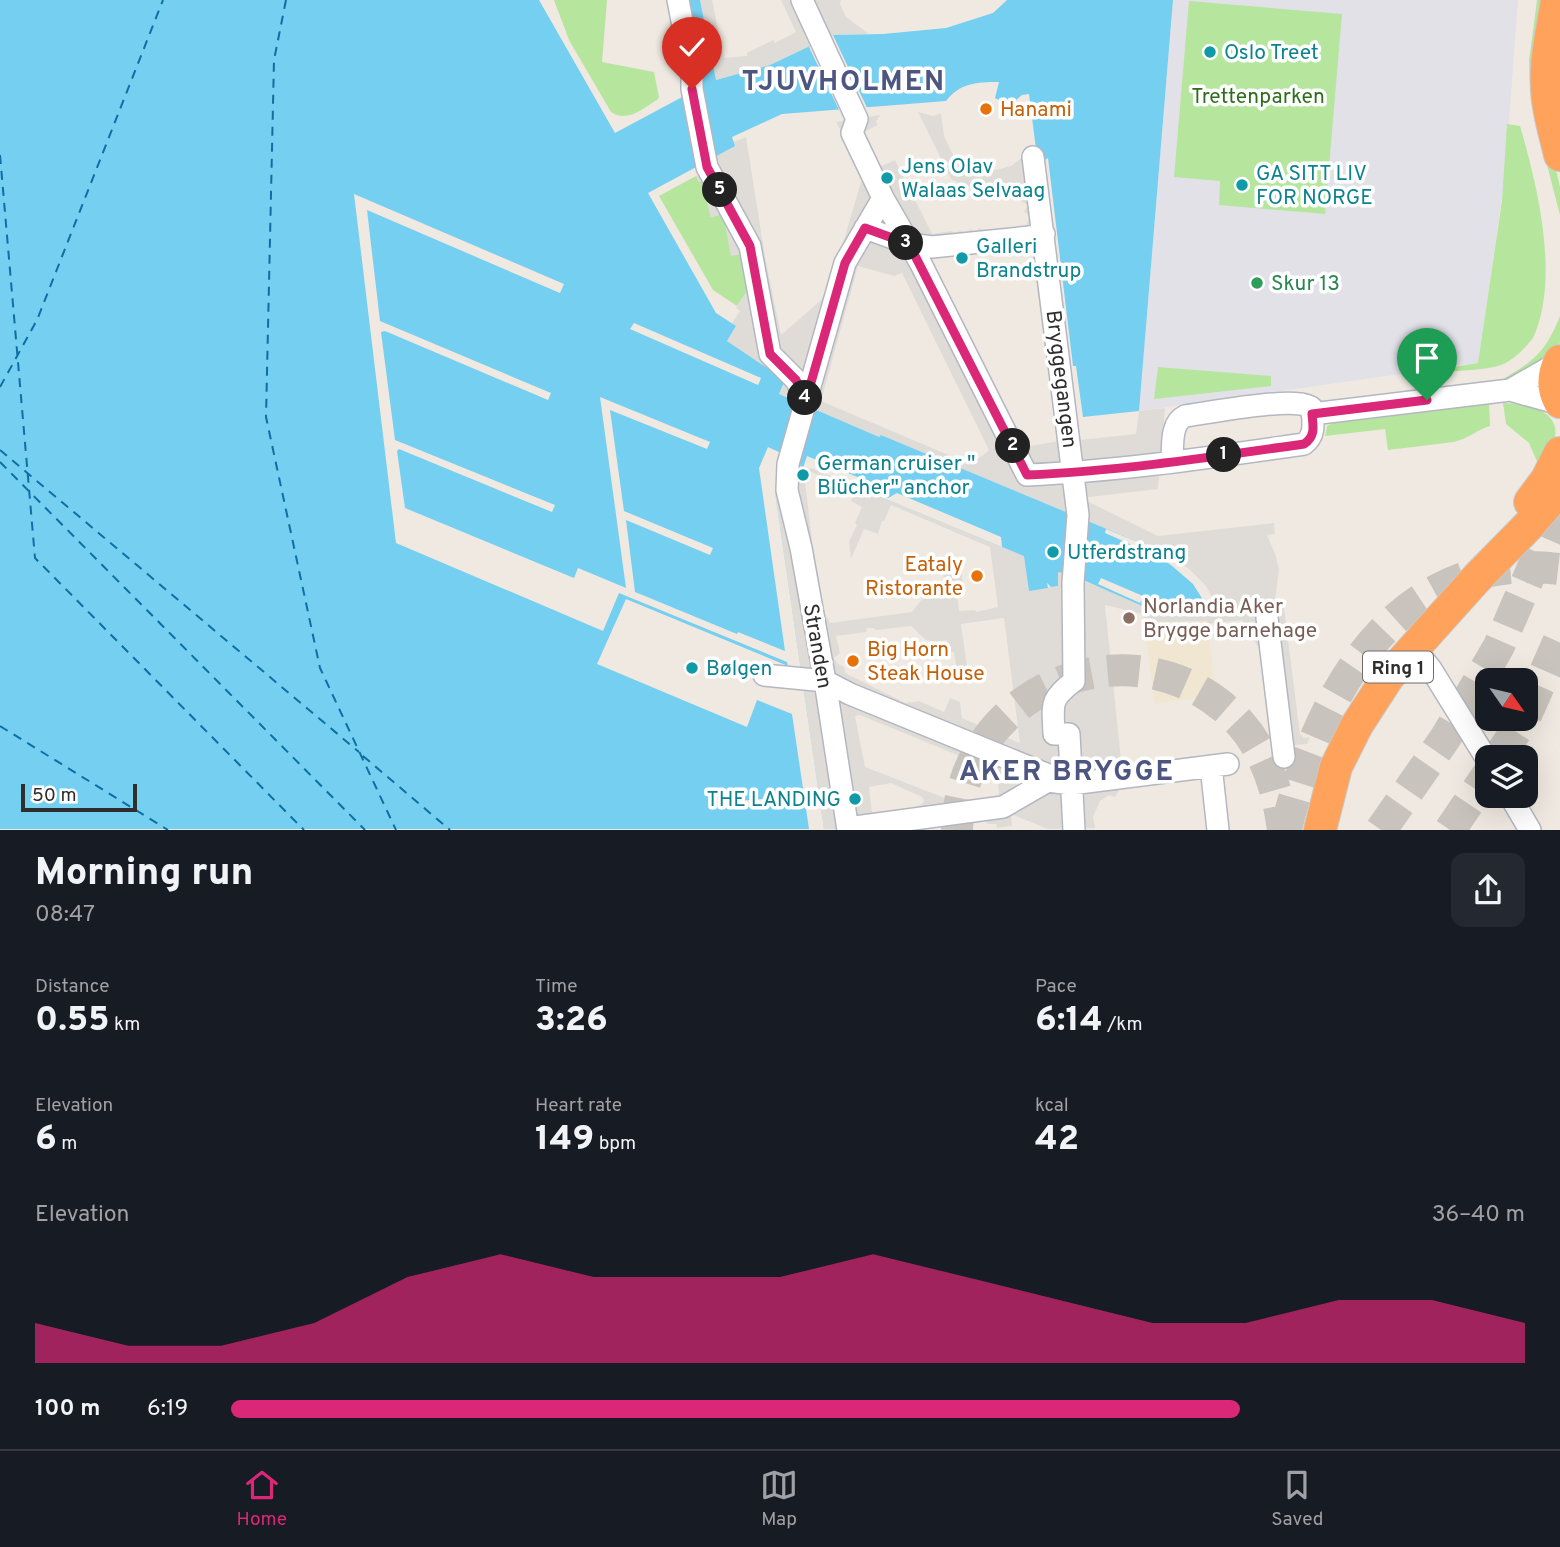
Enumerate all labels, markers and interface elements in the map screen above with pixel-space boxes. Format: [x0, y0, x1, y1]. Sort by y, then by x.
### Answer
pin [662, 17, 722, 89]
icon: check [673, 28, 711, 66]
place label: Oslo Treet [1224, 40, 1319, 67]
marker: Oslo Treet [1202, 44, 1218, 60]
district label: TJUVHOLMEN [742, 65, 946, 101]
park label: Trettenparken [1191, 84, 1325, 111]
place label: Hanami [1000, 97, 1072, 124]
marker: Hanami [978, 101, 994, 117]
place label: Jens Olav Walaas Selvaag [901, 154, 1045, 205]
place label: GA SITT LIV FOR NORGE [1256, 161, 1373, 212]
marker: Jens Olav Walaas Selvaag [879, 170, 895, 186]
pin: 5 [702, 172, 738, 208]
text: 5 [714, 177, 725, 201]
marker: GA SITT LIV FOR NORGE [1234, 177, 1250, 193]
pin: 3 [888, 226, 923, 260]
text: 3 [900, 230, 911, 254]
place label: Galleri Brandstrup [976, 234, 1081, 285]
marker: Galleri Brandstrup [954, 250, 970, 266]
place label: Skur 13 [1271, 271, 1340, 298]
marker: Skur 13 [1249, 275, 1265, 291]
street label: Bryggegangen [1039, 309, 1082, 450]
pin [1397, 328, 1457, 400]
icon: arrive [1408, 339, 1446, 377]
pin: 4 [788, 380, 822, 416]
text: 4 [798, 385, 811, 409]
pin: 2 [996, 428, 1030, 464]
text: 2 [1007, 433, 1018, 457]
pin: 1 [1206, 438, 1242, 472]
text: 1 [1220, 442, 1227, 466]
place label: German cruiser " Blücher" anchor [817, 451, 975, 502]
marker: German cruiser " Blücher" anchor [795, 467, 811, 483]
place label: Utferdstrang [1067, 540, 1186, 567]
marker: Utferdstrang [1045, 544, 1061, 560]
place label: Eataly Ristorante [865, 552, 963, 603]
marker: Eataly Ristorante [969, 568, 985, 584]
place label: Norlandia Aker Brygge barnehage [1143, 594, 1317, 645]
street label: Stranden [796, 602, 837, 691]
marker: Norlandia Aker Brygge barnehage [1121, 610, 1137, 626]
place label: Big Horn Steak House [867, 637, 985, 688]
road number: Ring 1 [1363, 652, 1433, 682]
marker: Big Horn Steak House [845, 653, 861, 669]
place label: Bølgen [706, 656, 772, 683]
marker: Bølgen [684, 660, 700, 676]
north arrow [1475, 668, 1538, 732]
map controls [1475, 668, 1538, 808]
button: layers [1475, 745, 1538, 808]
district label: AKER BRYGGE [959, 755, 1175, 791]
scale bar [21, 780, 136, 812]
text: 50 m [32, 784, 77, 808]
place label: THE LANDING [707, 787, 841, 814]
marker: THE LANDING [847, 791, 863, 807]
text: Morning run [35, 850, 253, 899]
button: share [1451, 853, 1525, 927]
text: 08:47 [35, 901, 95, 930]
text: Distance [35, 975, 110, 999]
text: Time [535, 975, 578, 999]
text: Pace [1035, 975, 1077, 999]
text: 0.55 [35, 999, 109, 1043]
text: 3:26 [535, 999, 608, 1043]
text: 6:14 [1035, 999, 1103, 1043]
text: km [109, 1013, 140, 1037]
text: /km [1103, 1013, 1143, 1037]
text: Elevation [35, 1094, 113, 1118]
text: Heart rate [535, 1094, 622, 1118]
text: kcal [1035, 1094, 1069, 1118]
text: 6 [35, 1118, 57, 1162]
text: 149 [535, 1118, 594, 1162]
text: 42 [1035, 1118, 1079, 1162]
text: m [57, 1132, 77, 1156]
text: bpm [594, 1132, 636, 1156]
text: Elevation [35, 1201, 130, 1230]
text: 36–40 m [1432, 1201, 1525, 1230]
text: 100 m [35, 1395, 100, 1424]
text: 6:19 [147, 1395, 188, 1424]
tab: Home [237, 1466, 287, 1532]
tab: Map [760, 1466, 798, 1532]
tab: Saved [1271, 1466, 1323, 1532]

